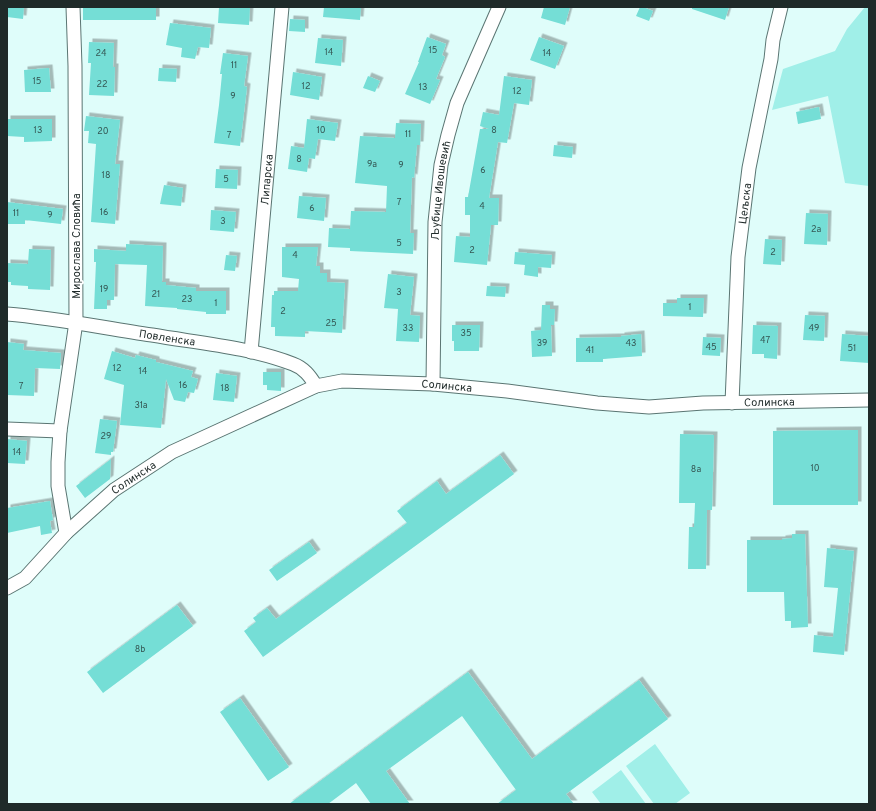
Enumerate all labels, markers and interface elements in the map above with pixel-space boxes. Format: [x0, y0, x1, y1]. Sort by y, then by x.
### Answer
house number: 15 [429, 45, 437, 56]
house number: 14 [325, 47, 334, 58]
house number: 24 [95, 48, 107, 59]
house number: 14 [543, 48, 552, 59]
house number: 11 [231, 60, 237, 71]
house number: 15 [33, 76, 41, 87]
house number: 22 [96, 79, 108, 90]
house number: 12 [302, 81, 310, 92]
house number: 13 [419, 82, 427, 93]
house number: 12 [513, 86, 521, 97]
house number: 9 [230, 91, 236, 102]
house number: 13 [34, 125, 42, 136]
house number: 10 [316, 125, 326, 136]
house number: 8 [491, 125, 497, 136]
house number: 20 [97, 126, 109, 137]
house number: 11 [405, 129, 411, 140]
house number: 7 [227, 130, 232, 141]
street label: Љубице Ивошевић [429, 139, 454, 240]
street label: Липарска [258, 153, 277, 206]
house number: 8 [296, 154, 302, 165]
house number: 9a [367, 159, 377, 170]
house number: 9 [398, 160, 404, 171]
house number: 6 [480, 165, 486, 176]
house number: 18 [102, 170, 110, 181]
house number: 5 [223, 174, 229, 185]
street label: Цељска [736, 182, 755, 225]
street label: Мирослава Словића [70, 193, 84, 299]
house number: 7 [397, 197, 402, 208]
house number: 4 [479, 201, 485, 212]
house number: 6 [309, 203, 315, 214]
house number: 16 [100, 207, 108, 218]
house number: 11 [13, 208, 19, 219]
house number: 9 [47, 210, 53, 221]
house number: 3 [220, 216, 226, 227]
house number: 2a [811, 224, 821, 235]
house number: 5 [396, 238, 402, 249]
house number: 2 [469, 245, 475, 256]
house number: 2 [770, 247, 776, 258]
house number: 4 [292, 250, 298, 261]
house number: 19 [100, 284, 108, 295]
house number: 3 [396, 287, 402, 298]
house number: 21 [152, 289, 160, 300]
house number: 23 [182, 294, 192, 305]
house number: 1 [214, 298, 218, 309]
house number: 1 [688, 302, 692, 313]
house number: 2 [280, 306, 286, 317]
house number: 25 [325, 318, 337, 329]
house number: 33 [403, 323, 413, 334]
house number: 49 [809, 323, 819, 334]
street label: Повленска [138, 327, 197, 350]
house number: 35 [460, 328, 472, 339]
house number: 47 [760, 335, 770, 346]
house number: 39 [537, 338, 547, 349]
house number: 43 [625, 338, 637, 349]
house number: 45 [705, 342, 717, 353]
house number: 51 [848, 343, 856, 354]
house number: 41 [586, 345, 594, 356]
house number: 12 [113, 363, 121, 374]
house number: 14 [139, 366, 148, 377]
street label: Солинска [421, 378, 473, 396]
house number: 16 [179, 380, 187, 391]
house number: 7 [19, 381, 24, 392]
house number: 18 [221, 383, 229, 394]
street label: Солинска [744, 395, 795, 410]
house number: 31a [134, 400, 148, 411]
house number: 29 [101, 431, 111, 442]
house number: 14 [13, 447, 22, 458]
street label: Солинска [109, 458, 159, 498]
house number: 10 [810, 463, 820, 474]
house number: 8a [691, 464, 701, 475]
house number: 8b [135, 644, 145, 655]

